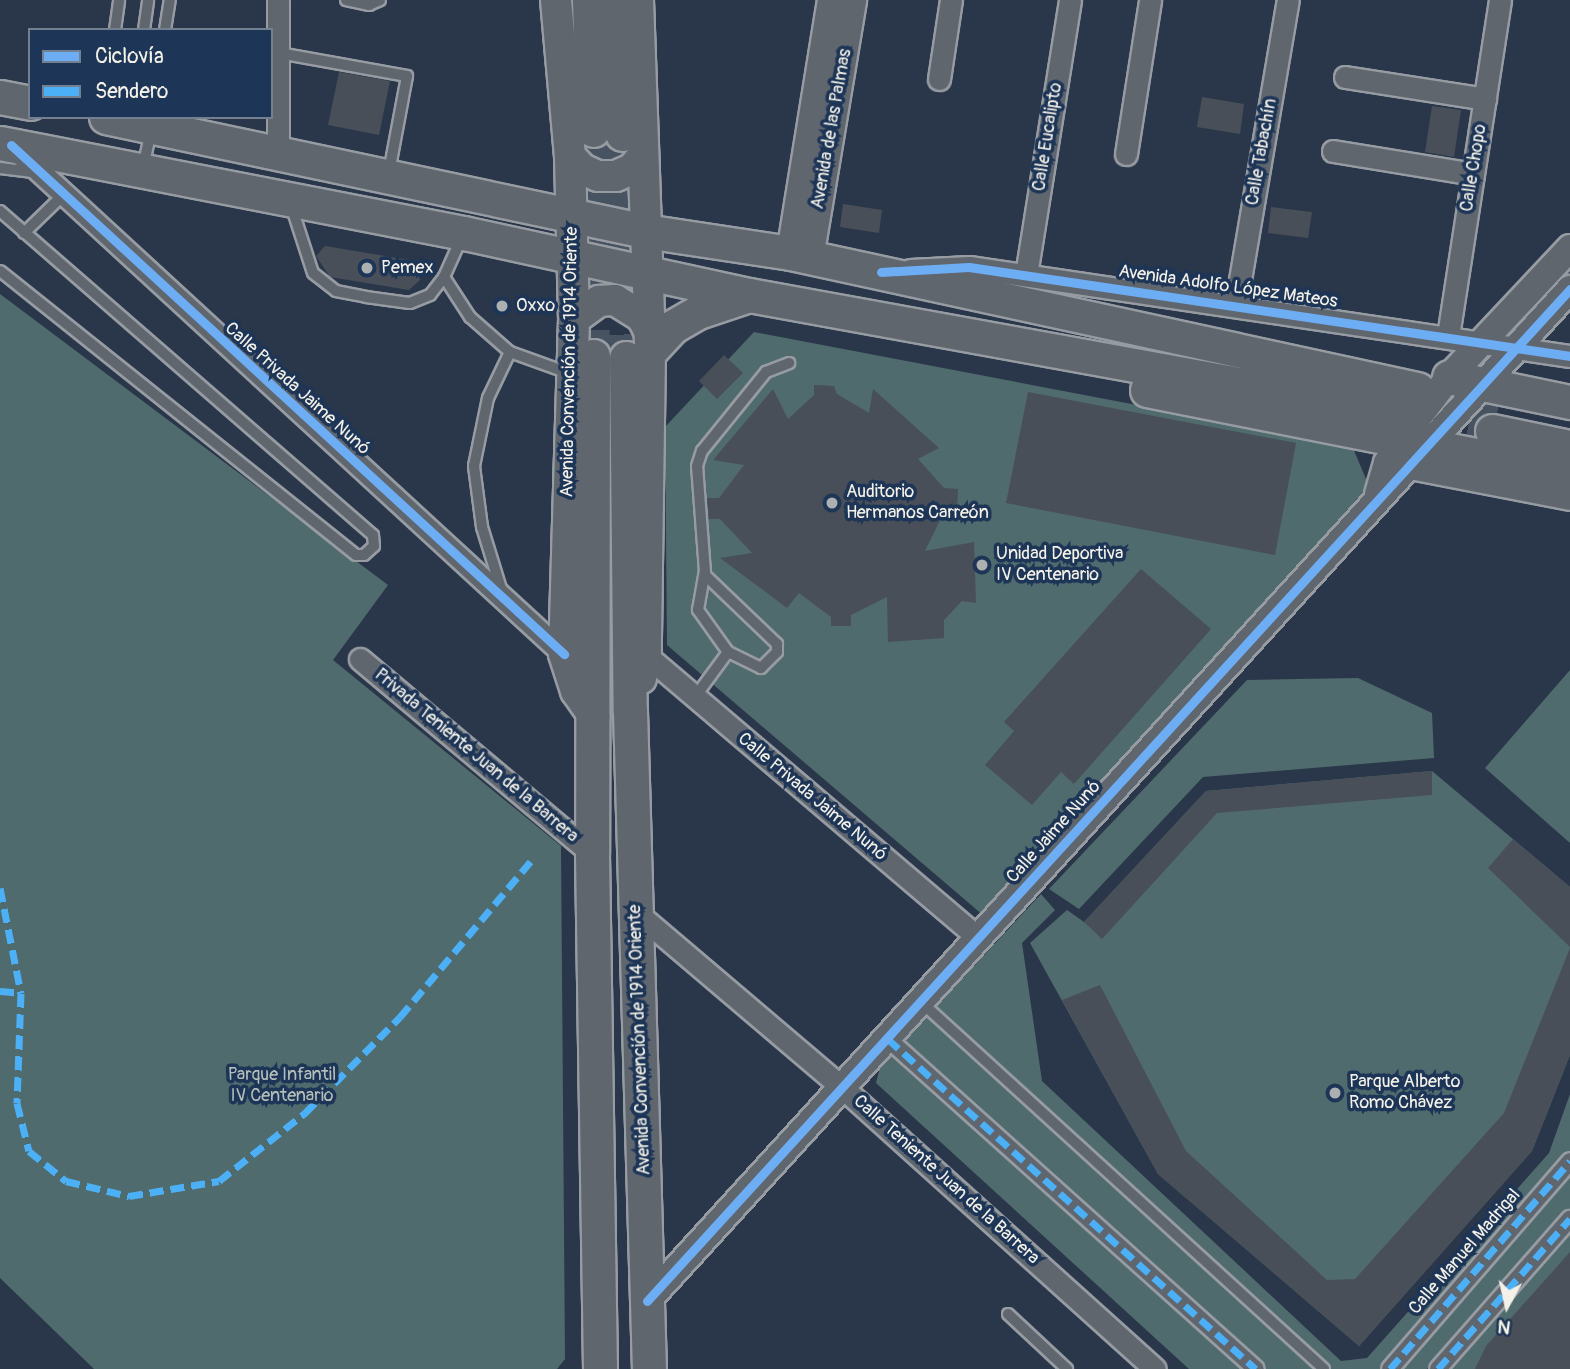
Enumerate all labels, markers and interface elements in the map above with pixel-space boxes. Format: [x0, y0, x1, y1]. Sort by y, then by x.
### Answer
legend [28, 28, 273, 119]
text: Ciclovía [95, 43, 164, 70]
street label: Avenida de las Palmas [807, 47, 857, 211]
text: Sendero [95, 78, 168, 105]
street label: Calle Eucalipto [1029, 81, 1067, 193]
street label: Calle Tabachín [1242, 97, 1282, 207]
street label: Calle Chopo [1456, 123, 1492, 213]
street label: Avenida Convención de 1914 Oriente [557, 226, 583, 498]
place label: Pemex [381, 257, 433, 279]
marker: Pemex [359, 260, 375, 276]
street label: Avenida Adolfo López Mateos [1117, 261, 1339, 313]
place label: Oxxo [516, 295, 555, 317]
marker: Oxxo [494, 298, 510, 314]
street label: Calle Privada Jaime Nunó [220, 318, 374, 460]
place label: Auditorio Hermanos Carreón [846, 482, 989, 524]
marker: Auditorio Hermanos Carreón [824, 495, 840, 511]
place label: Unidad Deportiva IV Centenario [996, 544, 1123, 586]
marker: Unidad Deportiva IV Centenario [974, 557, 990, 573]
street label: Privada Teniente Juan de la Barrera [370, 664, 582, 848]
street label: Calle Privada Jaime Nunó [733, 728, 891, 866]
street label: Calle Jaime Nunó [1002, 776, 1106, 888]
street label: Avenida Convención de 1914 Oriente [624, 904, 656, 1176]
park label: Parque Infantil IV Centenario [228, 1065, 336, 1108]
place label: Parque Alberto Romo Chávez [1349, 1072, 1460, 1114]
marker: Parque Alberto Romo Chávez [1327, 1085, 1343, 1101]
street label: Calle Teniente Juan de la Barrera [849, 1091, 1043, 1269]
street label: Calle Manuel Madrigal [1405, 1185, 1525, 1319]
north arrow [1472, 1271, 1542, 1341]
text: N [1496, 1314, 1512, 1340]

